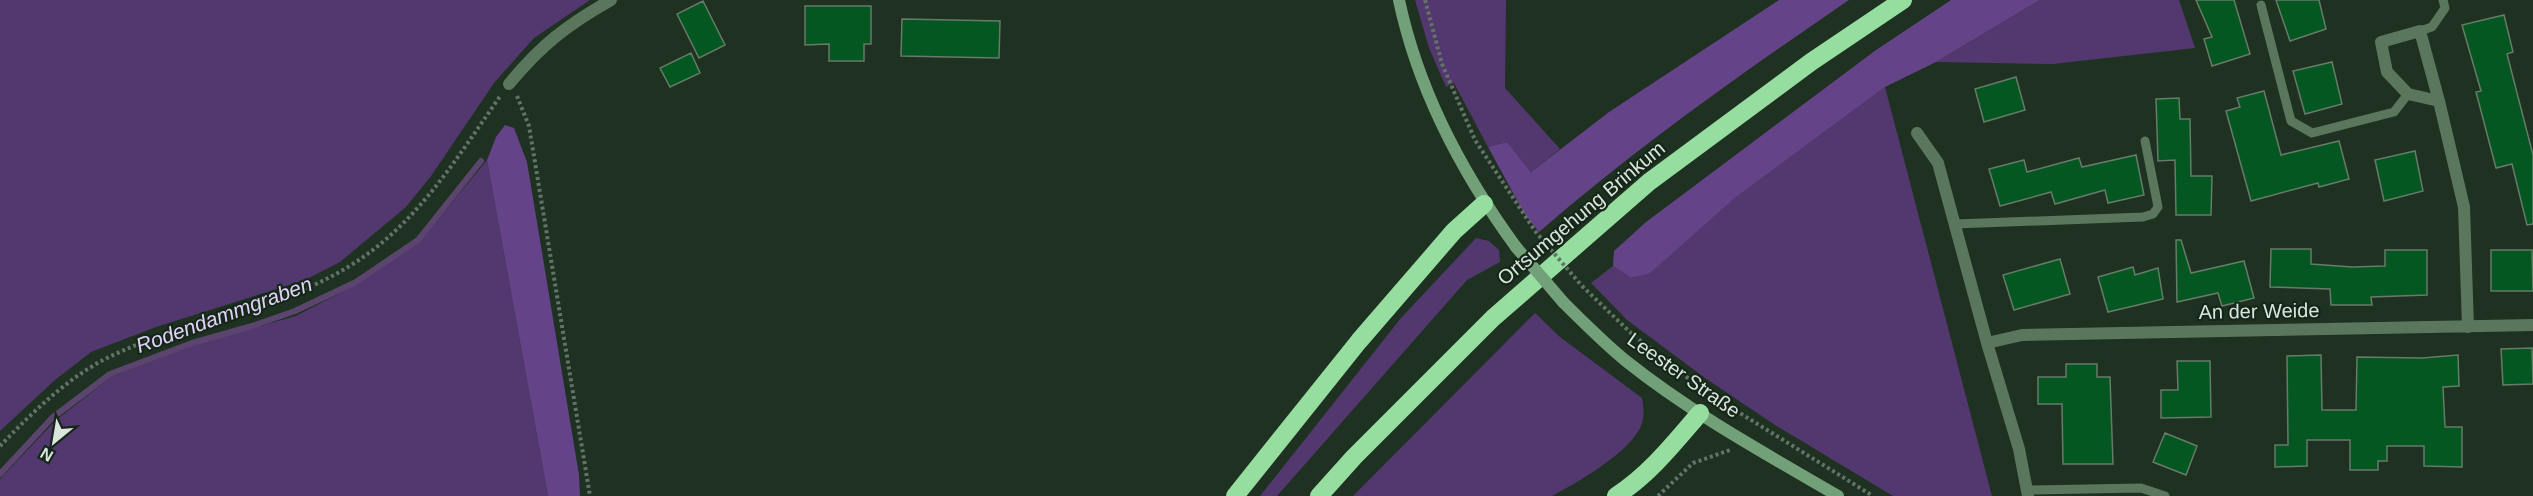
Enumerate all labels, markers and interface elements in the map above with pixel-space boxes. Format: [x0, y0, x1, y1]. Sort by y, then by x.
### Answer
street label: Ortsumgehung Brinkum [1493, 137, 1669, 289]
water label: Rodendammgraben [133, 272, 315, 357]
street label: An der Weide [2198, 299, 2320, 323]
street label: Leester Straße [1624, 328, 1744, 422]
north arrow [24, 412, 84, 472]
text: N [37, 444, 56, 465]

